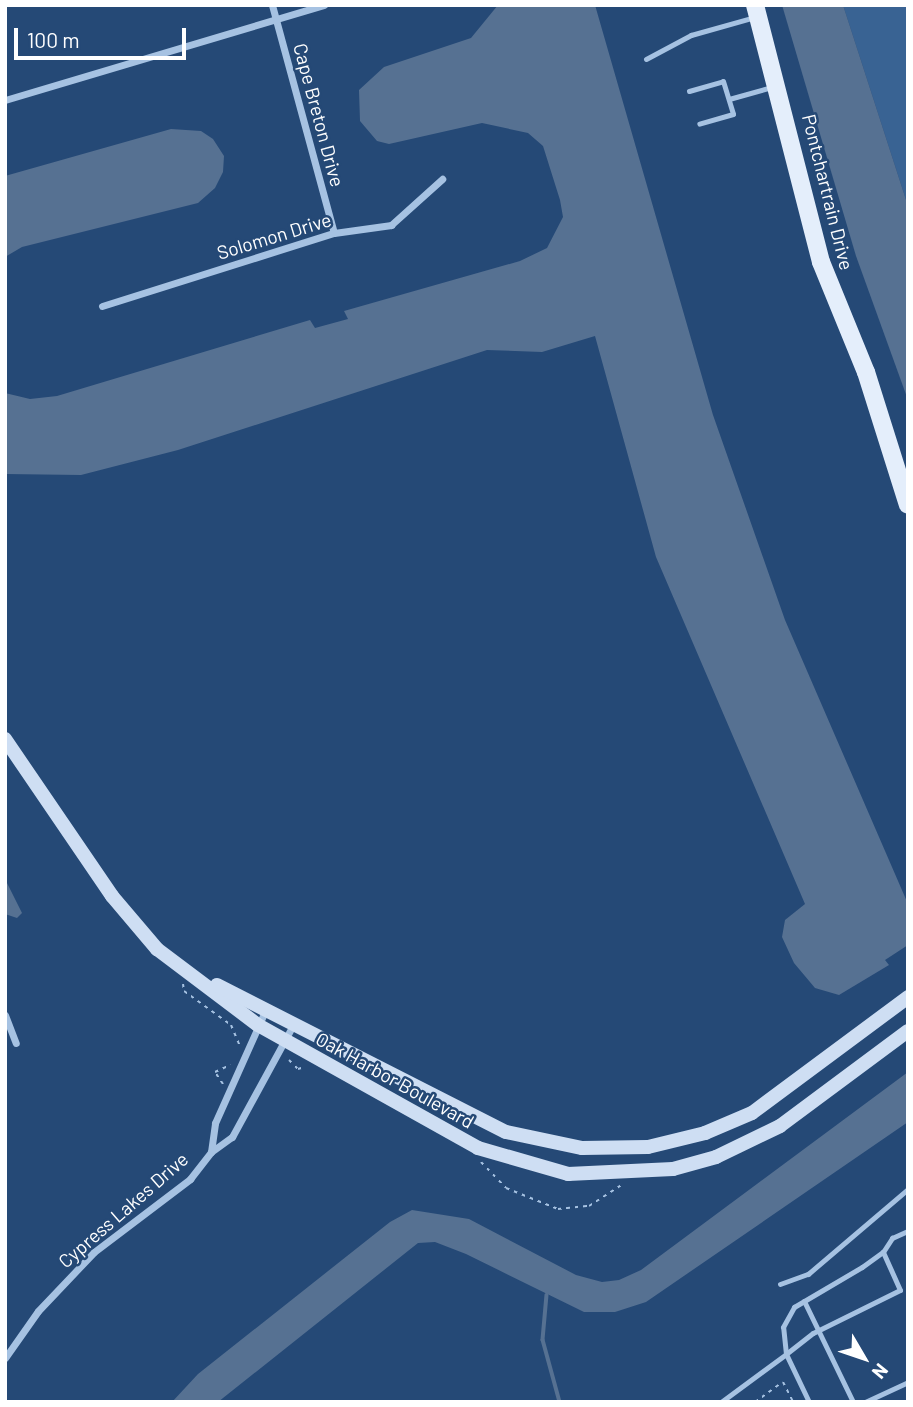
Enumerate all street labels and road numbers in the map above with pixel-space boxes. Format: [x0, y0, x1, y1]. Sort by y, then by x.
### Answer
street label: Cape Breton Drive [289, 41, 349, 189]
street label: Pontchartrain Drive [798, 112, 858, 272]
street label: Solomon Drive [214, 208, 334, 264]
street label: Oak Harbor Boulevard [312, 1027, 478, 1133]
street label: Cypress Lakes Drive [54, 1148, 192, 1272]

